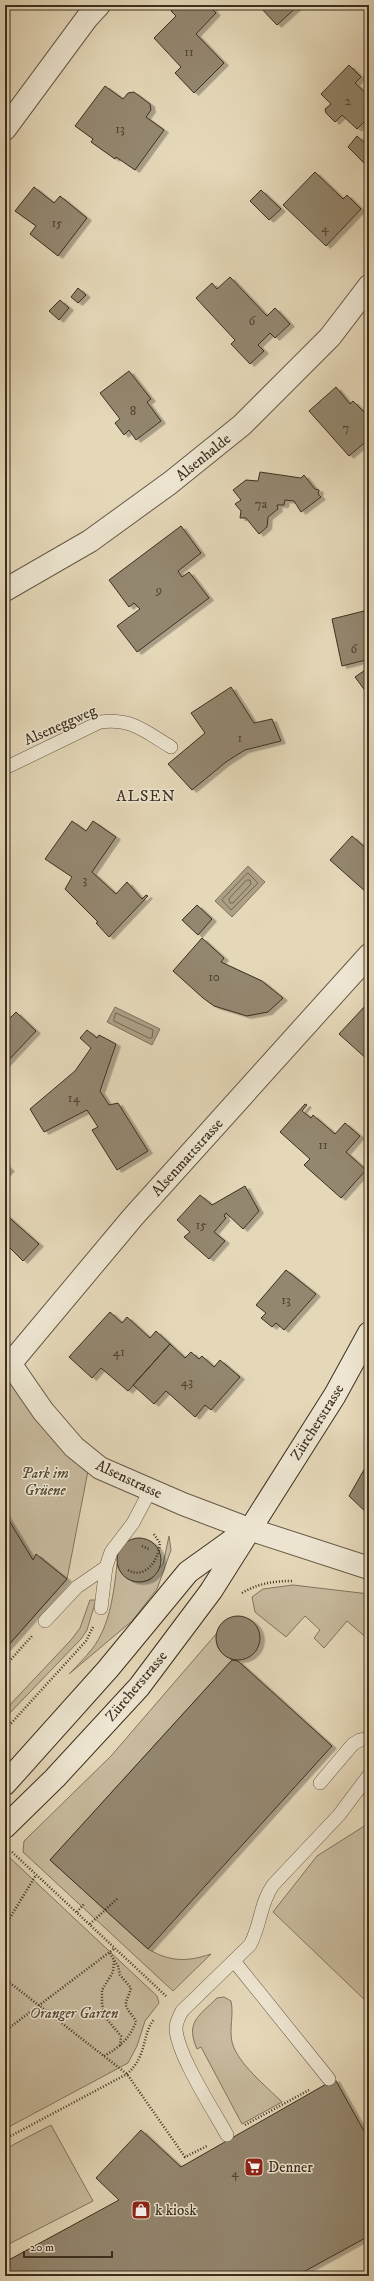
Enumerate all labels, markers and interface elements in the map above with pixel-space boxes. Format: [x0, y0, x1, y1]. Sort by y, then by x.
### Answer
house number: 11 [184, 44, 194, 60]
house number: 2 [345, 93, 352, 109]
house number: 13 [115, 121, 125, 137]
house number: 15 [51, 215, 63, 231]
house number: 4 [321, 220, 329, 236]
house number: 6 [249, 313, 257, 329]
house number: 8 [130, 403, 136, 419]
house number: 7 [343, 420, 350, 436]
street label: Alsenhalde [172, 429, 235, 485]
house number: 7a [255, 496, 268, 512]
house number: 9 [155, 582, 162, 598]
house number: 6 [351, 641, 359, 657]
street label: Alseneggweg [21, 701, 100, 750]
house number: 1 [238, 730, 243, 746]
district label: ALSEN [116, 786, 176, 806]
house number: 3 [83, 872, 88, 888]
house number: 10 [208, 969, 220, 985]
house number: 14 [68, 1090, 81, 1106]
street label: Alsenmattstrasse [147, 1114, 227, 1200]
house number: 11 [318, 1137, 328, 1153]
house number: 15 [195, 1217, 207, 1233]
house number: 13 [281, 1292, 291, 1308]
house number: 41 [113, 1344, 125, 1360]
house number: 43 [181, 1374, 193, 1390]
street label: Zürcherstrasse [286, 1381, 348, 1464]
street label: Alsenstrasse [93, 1456, 165, 1503]
park label: Park im Grüene [21, 1464, 69, 1500]
street label: Zürcherstrasse [101, 1647, 171, 1726]
park label: Oranger Garten [30, 2004, 119, 2023]
supermarket icon: Denner [243, 2156, 265, 2178]
place label: Denner [268, 2158, 313, 2177]
house number: 4 [231, 2165, 239, 2181]
shop icon: k kiosk [130, 2199, 152, 2221]
place label: k kiosk [155, 2201, 197, 2220]
scale bar [24, 2233, 112, 2259]
text: 20 m [30, 2240, 54, 2255]

